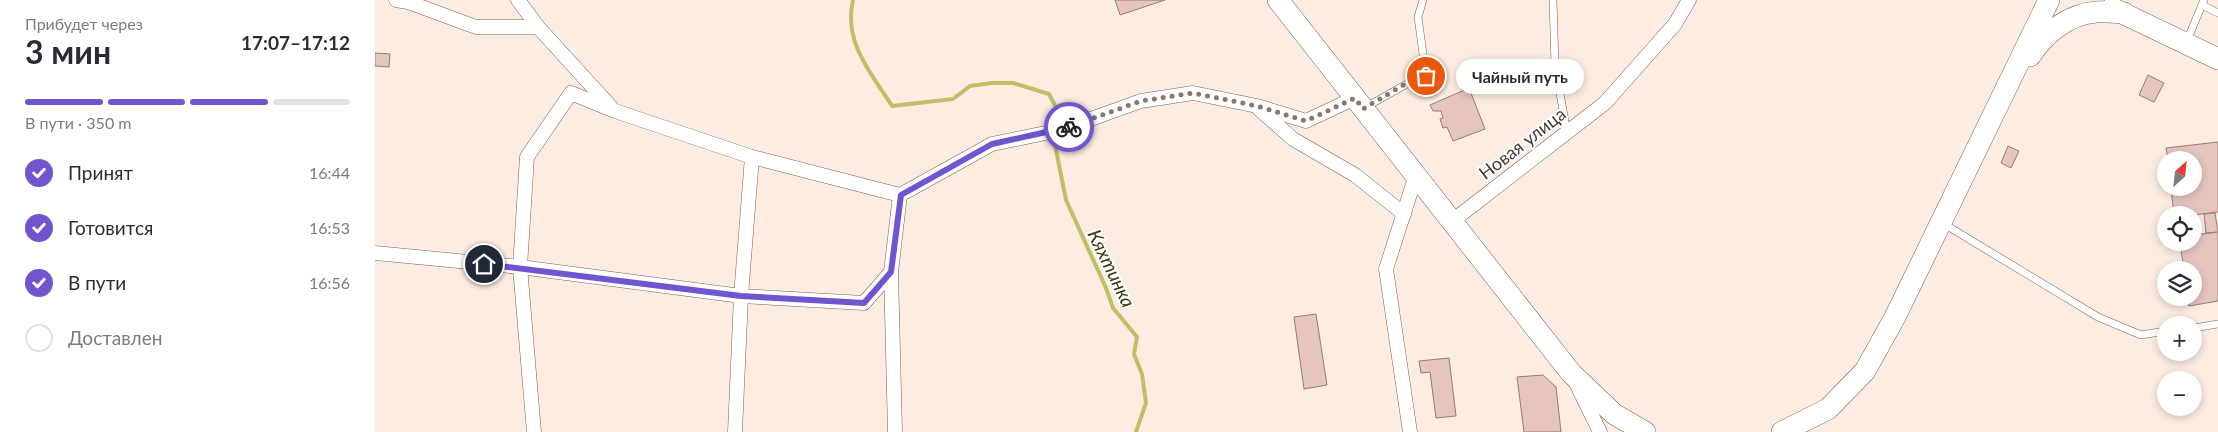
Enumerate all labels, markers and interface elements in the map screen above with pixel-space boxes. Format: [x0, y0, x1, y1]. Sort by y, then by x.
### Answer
text: Прибудет через [25, 14, 143, 33]
text: 17:07–17:12 [241, 31, 350, 54]
text: 3 мин [25, 32, 111, 71]
pin [1405, 55, 1447, 97]
callout: Чайный путь [1456, 58, 1583, 94]
icon: bag [1412, 62, 1440, 90]
text: Чайный путь [1472, 67, 1568, 86]
courier [1044, 102, 1094, 152]
street label: Новая улица [1474, 102, 1570, 184]
text: В пути · 350 m [25, 113, 131, 132]
icon: bike [1055, 113, 1083, 141]
north arrow [2157, 151, 2203, 196]
map controls [2157, 151, 2202, 416]
icon: check [25, 159, 53, 187]
text: Принят [68, 161, 133, 184]
text: 16:44 [309, 163, 350, 182]
button: locate [2157, 206, 2202, 251]
icon: check [25, 214, 53, 242]
text: Готовится [68, 216, 153, 239]
text: 16:53 [309, 218, 350, 237]
water label: Кяхтинка [1083, 225, 1141, 311]
pin [463, 243, 505, 285]
icon: home [470, 250, 498, 278]
button: layers [2157, 261, 2202, 306]
icon: check [25, 269, 53, 297]
text: В пути [68, 271, 126, 294]
text: 16:56 [309, 273, 350, 292]
button: + [2157, 316, 2202, 361]
text: Доставлен [68, 326, 162, 349]
button: − [2157, 371, 2202, 416]

